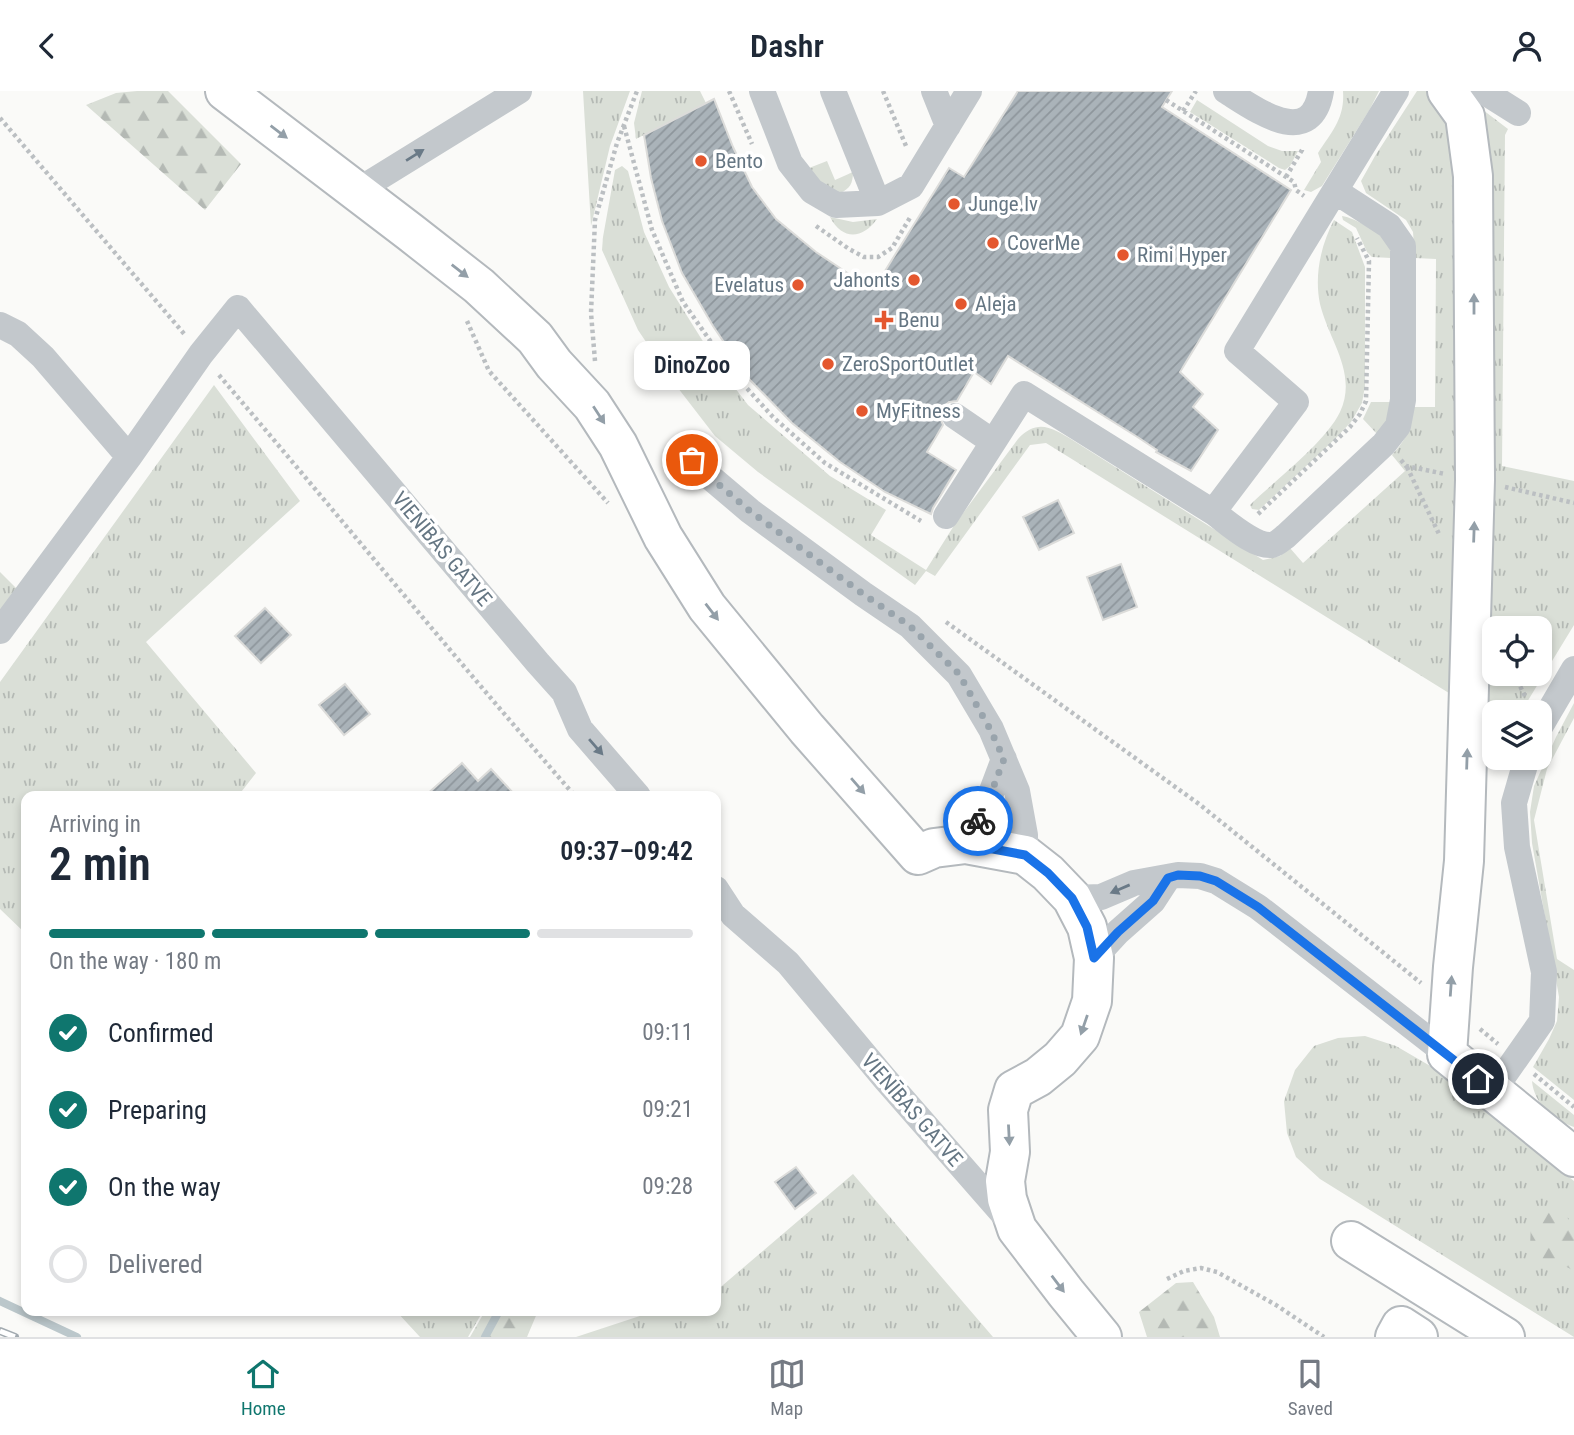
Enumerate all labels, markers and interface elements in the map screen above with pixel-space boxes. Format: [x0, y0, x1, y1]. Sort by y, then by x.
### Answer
icon: back [28, 27, 66, 65]
text: Dashr [750, 27, 824, 65]
icon: person [1508, 27, 1546, 65]
one-way arrow [270, 125, 288, 140]
one-way arrow [405, 149, 424, 162]
place label: Bento [715, 149, 763, 173]
marker: Bento [693, 153, 709, 169]
place label: Junge.lv [968, 192, 1038, 216]
marker: Junge.lv [946, 196, 962, 212]
place label: CoverMe [1007, 231, 1080, 255]
marker: CoverMe [985, 235, 1001, 251]
place label: Rimi Hyper [1137, 243, 1227, 267]
marker: Rimi Hyper [1115, 247, 1131, 263]
one-way arrow [451, 263, 468, 278]
place label: Jahonts [833, 268, 900, 292]
marker: Jahonts [906, 272, 922, 288]
place label: Evelatus [714, 273, 784, 297]
marker: Evelatus [790, 277, 806, 293]
place label: Aleja [975, 292, 1017, 316]
one-way arrow [1468, 293, 1480, 315]
marker: Aleja [953, 296, 969, 312]
place label: Benu [898, 308, 940, 332]
marker: Benu [876, 312, 892, 328]
callout: DinoZoo [634, 341, 750, 390]
text: DinoZoo [654, 352, 730, 379]
place label: ZeroSportOutlet [842, 352, 974, 376]
marker: ZeroSportOutlet [820, 356, 836, 372]
place label: MyFitness [876, 399, 961, 423]
marker: MyFitness [854, 403, 870, 419]
one-way arrow [592, 406, 605, 425]
pin [662, 430, 722, 490]
icon: bag [673, 441, 711, 479]
street label: VIENĪBAS GATVE [387, 487, 497, 611]
one-way arrow [1468, 521, 1479, 543]
one-way arrow [704, 603, 719, 621]
map controls [1482, 616, 1552, 770]
button: locate [1482, 616, 1552, 686]
button: layers [1482, 700, 1552, 770]
one-way arrow [588, 739, 603, 756]
one-way arrow [1461, 748, 1473, 770]
one-way arrow [850, 778, 865, 795]
courier [943, 786, 1013, 856]
icon: bike [959, 802, 997, 840]
text: Arriving in [49, 811, 141, 838]
text: 09:37–09:42 [560, 836, 693, 866]
text: 2 min [49, 837, 151, 891]
one-way arrow [1109, 884, 1130, 895]
text: On the way · 180 m [49, 948, 221, 975]
one-way arrow [1446, 975, 1457, 997]
icon: check [49, 1014, 87, 1052]
one-way arrow [1078, 1014, 1089, 1035]
text: Confirmed [108, 1018, 214, 1048]
text: 09:11 [642, 1019, 693, 1046]
street label: VIENĪBAS GATVE [857, 1049, 967, 1171]
pin [1448, 1049, 1508, 1109]
icon: home [1459, 1060, 1497, 1098]
icon: check [49, 1091, 87, 1129]
text: Preparing [108, 1095, 207, 1125]
text: 09:21 [642, 1096, 693, 1123]
one-way arrow [1003, 1124, 1014, 1146]
icon: check [49, 1168, 87, 1206]
text: On the way [108, 1172, 221, 1202]
text: 09:28 [642, 1173, 693, 1200]
text: Delivered [108, 1249, 203, 1279]
one-way arrow [1051, 1274, 1066, 1292]
tab: Home [241, 1355, 286, 1420]
tab: Map [768, 1355, 806, 1420]
tab: Saved [1288, 1355, 1333, 1420]

